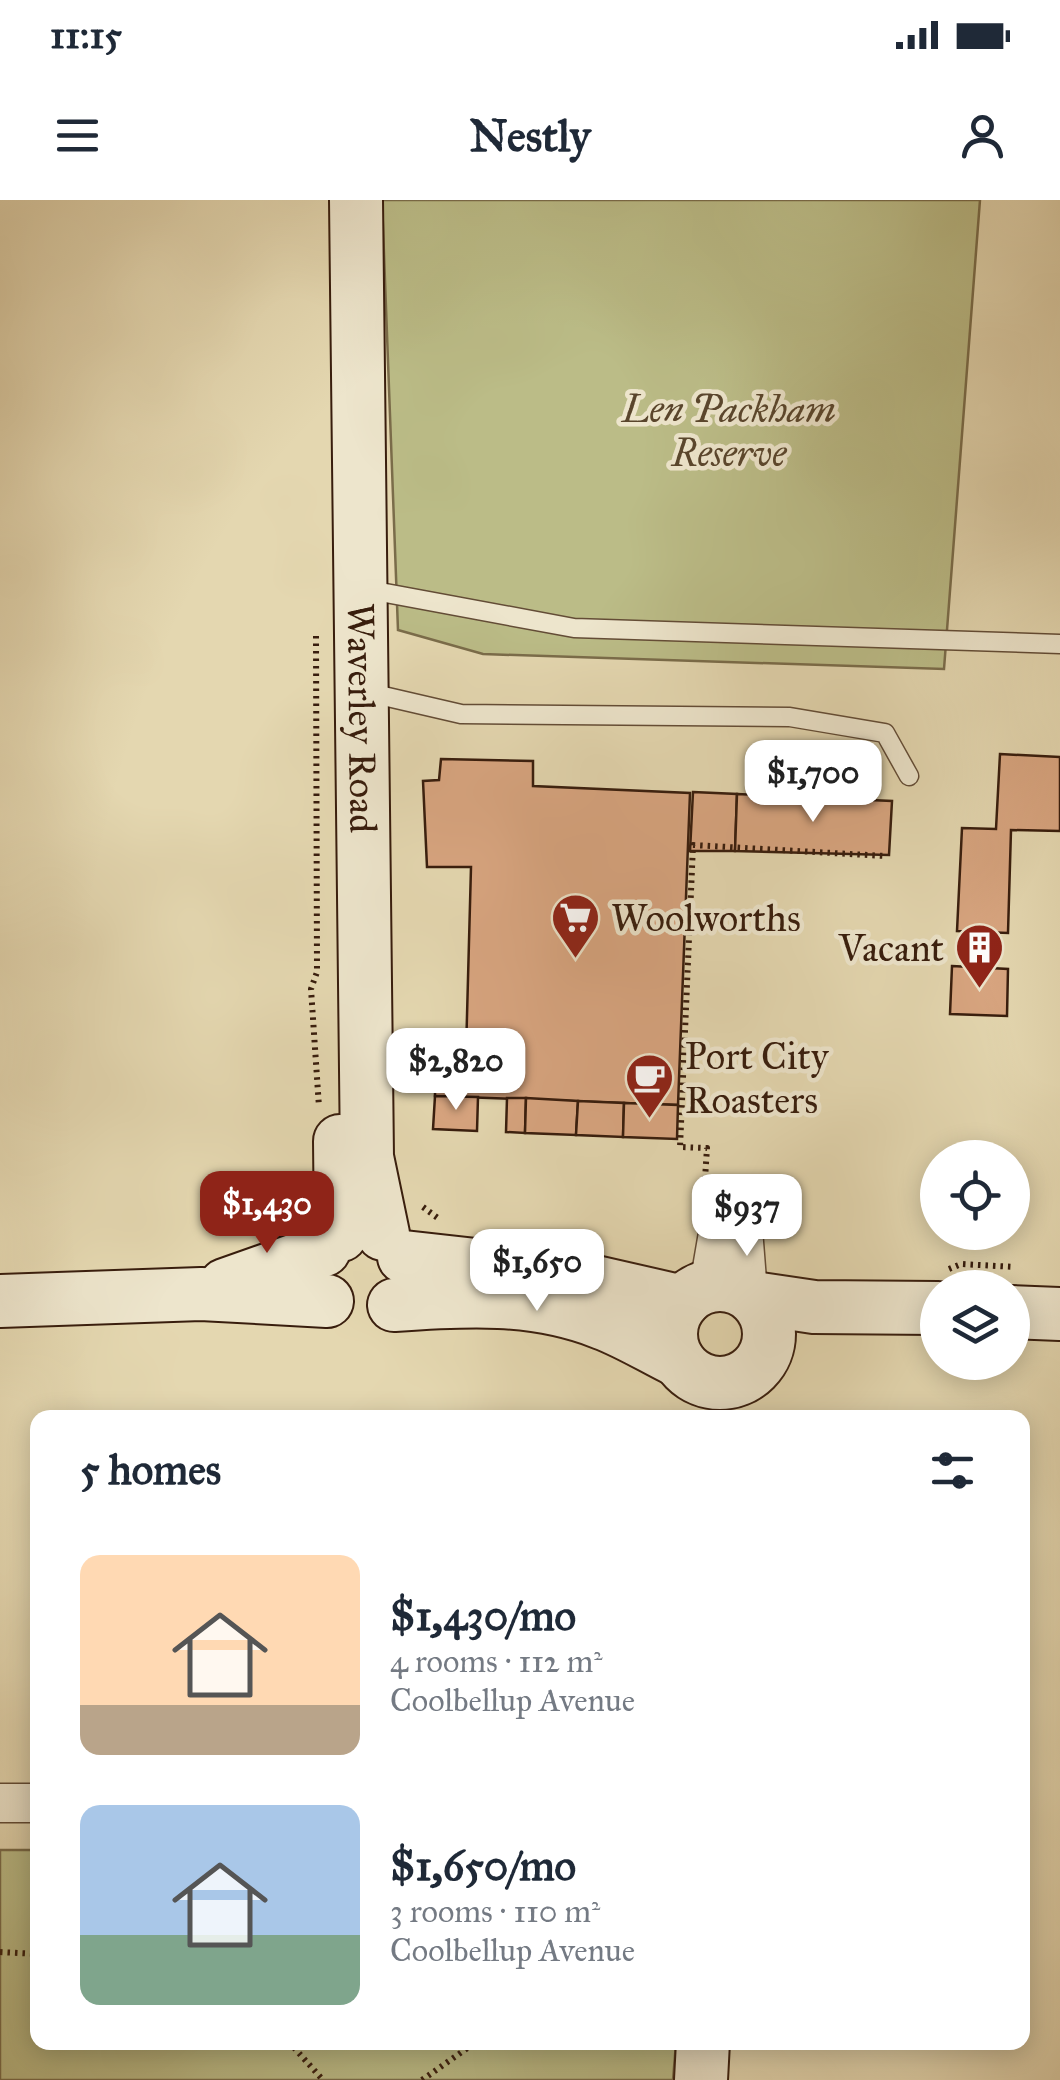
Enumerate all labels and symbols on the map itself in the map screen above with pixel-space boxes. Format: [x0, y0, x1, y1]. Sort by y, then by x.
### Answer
park label: Len Packham Reserve [620, 386, 836, 476]
street label: Waverley Road [338, 602, 386, 833]
pin: $1,700 [732, 740, 894, 825]
supermarket icon: Woolworths [550, 892, 602, 960]
place label: Woolworths [611, 895, 801, 941]
building icon: Vacant [953, 922, 1005, 990]
place label: Vacant [838, 925, 944, 971]
pin: $2,820 [375, 1028, 537, 1113]
place label: Port City Roasters [685, 1033, 830, 1123]
cafe icon: Port City Roasters [624, 1052, 676, 1120]
pin: $1,430 [186, 1171, 348, 1256]
pin: $937 [688, 1174, 806, 1259]
pin: $1,650 [456, 1229, 618, 1314]

